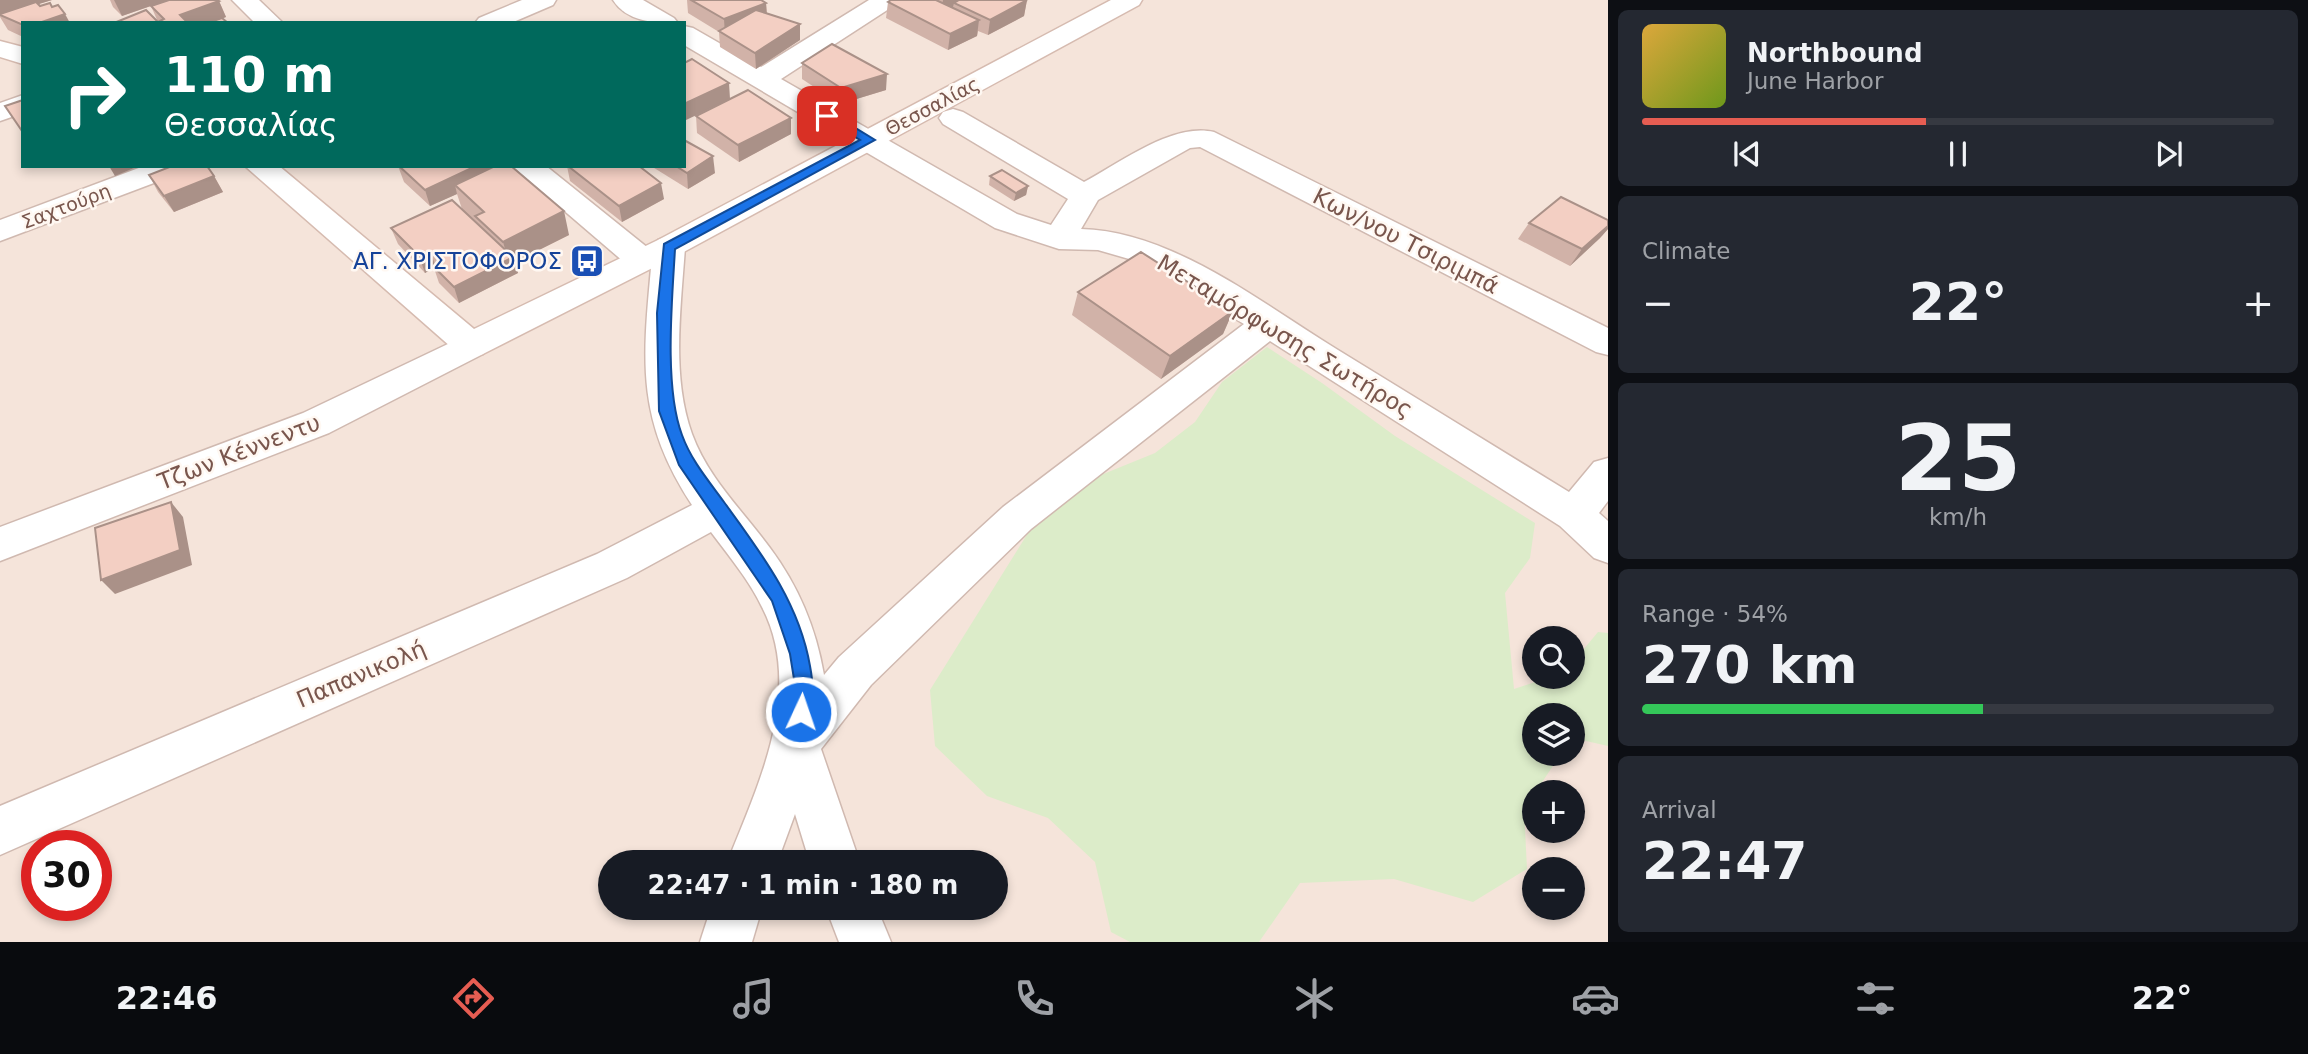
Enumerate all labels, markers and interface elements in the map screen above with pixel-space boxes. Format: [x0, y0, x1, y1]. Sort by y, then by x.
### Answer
text: Northbound [1747, 38, 1923, 68]
text: 110 m [164, 47, 334, 104]
icon: right [49, 49, 140, 140]
text: June Harbor [1747, 68, 1883, 94]
street label: Θεσσαλίας [881, 72, 983, 140]
pin [797, 86, 857, 146]
icon: arrive [808, 97, 846, 135]
text: Θεσσαλίας [164, 106, 338, 144]
icon: previous [1728, 135, 1766, 173]
icon: pause [1939, 135, 1977, 173]
icon: next [2150, 135, 2188, 173]
street label: Σαχτούρη [18, 179, 114, 233]
street label: Κων/νου Τσιριμπά [1309, 183, 1503, 299]
text: Climate [1642, 238, 1731, 264]
bus stop icon: ΑΓ. ΧΡΙΣΤΟΦΟΡΟΣ [568, 242, 606, 280]
place label: ΑΓ. ΧΡΙΣΤΟΦΟΡΟΣ [353, 248, 562, 274]
street label: Μεταμόρφωσης Σωτήρος [1153, 249, 1417, 423]
text: 22° [1909, 272, 2007, 332]
text: − [1642, 281, 1674, 325]
text: + [2242, 281, 2274, 325]
text: 25 [1895, 406, 2021, 511]
street label: Τζων Κέννεντυ [153, 409, 324, 495]
text: km/h [1929, 504, 1987, 530]
text: Range · 54% [1642, 601, 1788, 627]
map controls [1522, 626, 1585, 920]
button: search [1522, 626, 1585, 689]
street label: Παπανικολή [292, 635, 430, 713]
text: 270 km [1642, 635, 1857, 695]
position arrow [764, 675, 838, 749]
button: layers [1522, 703, 1585, 766]
button: + [1522, 780, 1585, 843]
text: Arrival [1642, 797, 1717, 823]
speed limit sign: 30 [21, 830, 112, 921]
text: 22:47 [1642, 831, 1808, 891]
button: − [1522, 857, 1585, 920]
text: 22:47 · 1 min · 180 m [648, 870, 958, 900]
icon: directions [449, 974, 498, 1023]
icon: music [729, 974, 778, 1023]
icon: phone [1010, 974, 1059, 1023]
icon: climate [1290, 974, 1339, 1023]
icon: car [1571, 974, 1620, 1023]
icon: filters [1851, 974, 1900, 1023]
text: 22:46 [116, 979, 218, 1017]
text: 22° [2132, 979, 2192, 1017]

